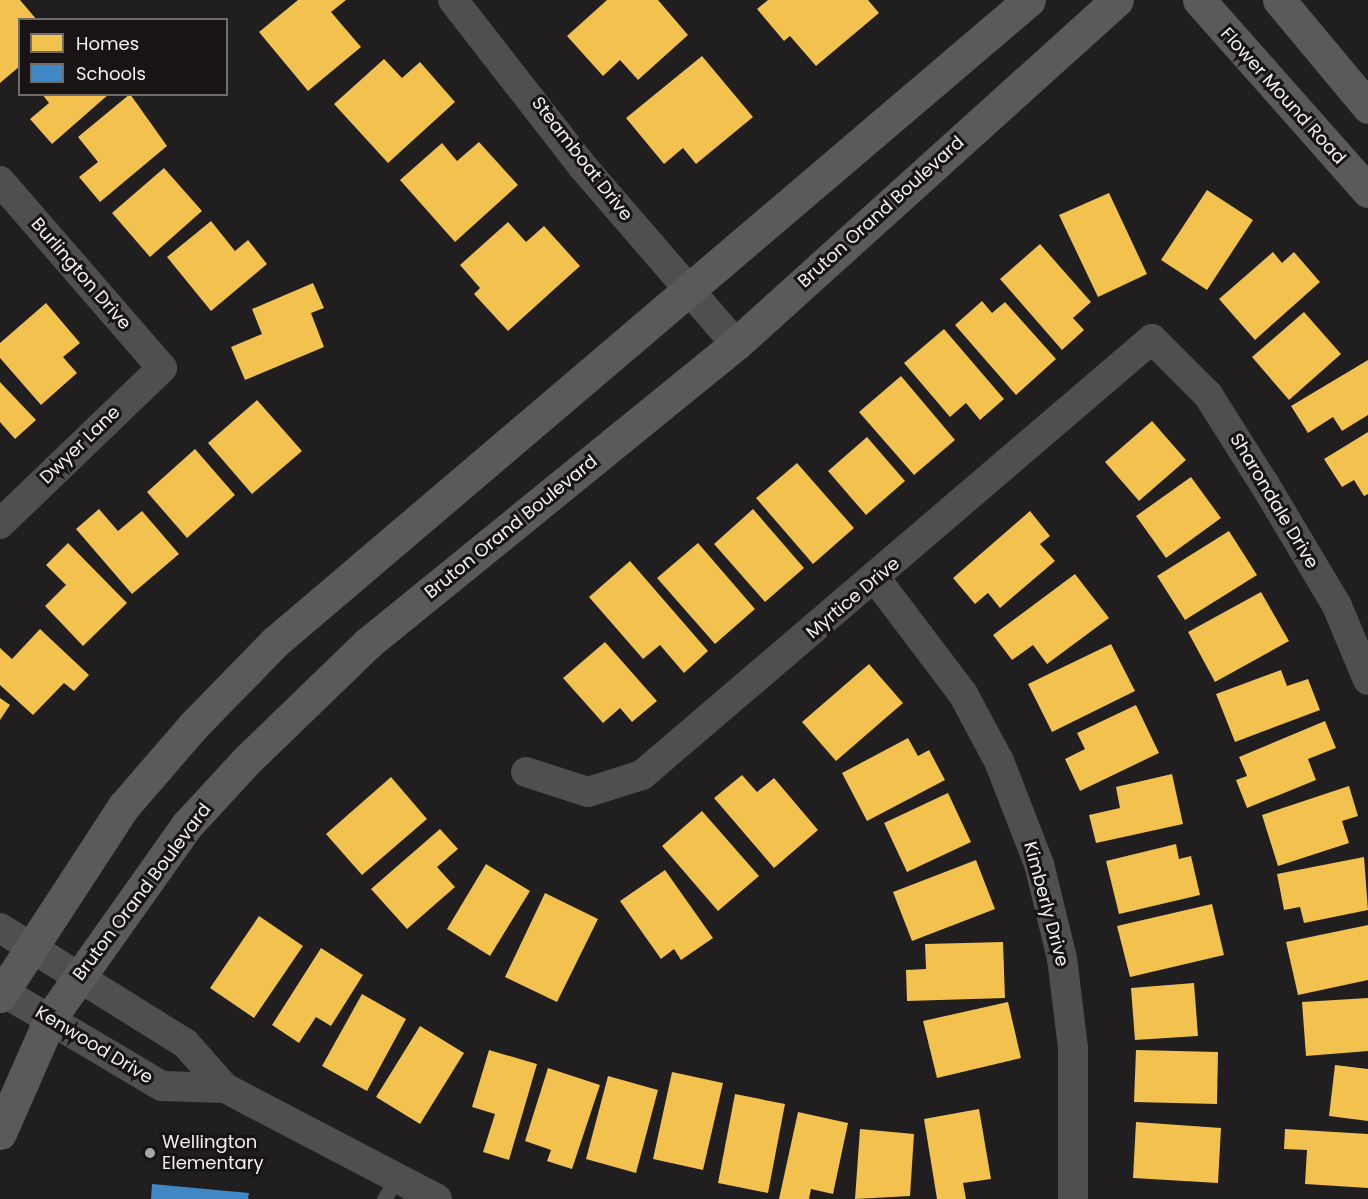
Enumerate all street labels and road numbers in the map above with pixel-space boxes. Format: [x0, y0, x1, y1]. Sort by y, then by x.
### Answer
street label: Flower Mound Road [1216, 23, 1350, 169]
street label: Steamboat Drive [527, 93, 637, 225]
street label: Bruton Orand Boulevard [794, 132, 968, 292]
street label: Burlington Drive [26, 214, 136, 334]
street label: Dwyer Lane [35, 401, 125, 489]
street label: Sharondale Drive [1225, 429, 1323, 573]
street label: Bruton Orand Boulevard [420, 451, 602, 603]
street label: Myrtice Drive [802, 553, 904, 643]
street label: Bruton Orand Boulevard [68, 799, 216, 985]
street label: Kimberly Drive [1019, 839, 1073, 969]
street label: Kenwood Drive [31, 1001, 157, 1089]

